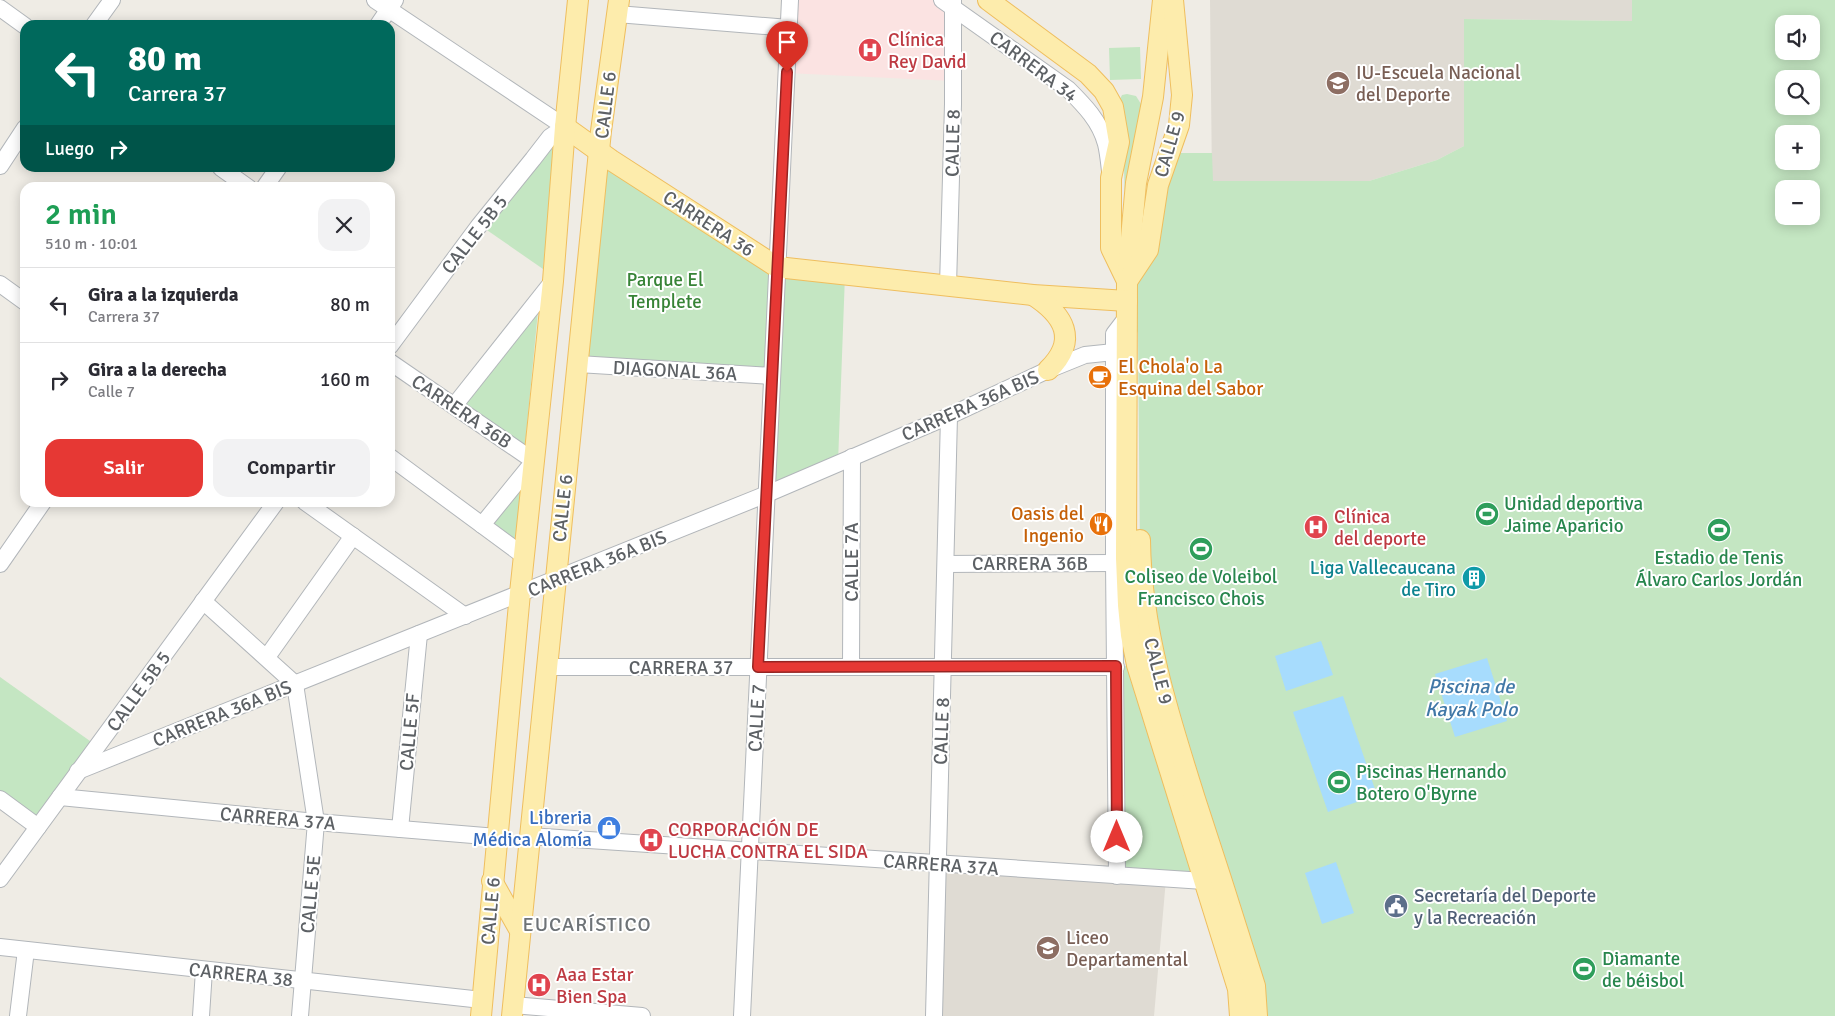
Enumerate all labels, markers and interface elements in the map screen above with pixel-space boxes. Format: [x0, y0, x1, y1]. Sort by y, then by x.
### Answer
map controls [1775, 15, 1820, 225]
button: sound [1775, 15, 1820, 60]
pin [766, 21, 808, 72]
street label: CARRERA 34 [984, 26, 1082, 108]
icon: arrive [773, 28, 801, 56]
place label: Clínica Rey David [888, 28, 967, 74]
text: 80 m [128, 37, 202, 80]
hospital icon: Clínica Rey David [857, 37, 883, 63]
icon: left [45, 40, 110, 105]
place label: IU-Escuela Nacional del Deporte [1356, 61, 1520, 107]
street label: CALLE 6 [590, 70, 622, 140]
school or university icon: IU-Escuela Nacional del Deporte [1325, 70, 1351, 96]
button: search [1775, 70, 1820, 115]
text: Carrera 37 [128, 80, 227, 107]
street label: CALLE 9 [1149, 108, 1191, 180]
street label: CALLE 8 [940, 109, 966, 177]
button: + [1775, 125, 1820, 170]
icon: right [104, 135, 132, 163]
text: Luego [45, 137, 94, 161]
button: − [1775, 180, 1820, 225]
street label: CARRERA 36 [658, 185, 759, 262]
street label: CALLE 5B 5 [436, 190, 513, 279]
text: 2 min [45, 196, 117, 233]
button: close [318, 199, 370, 251]
text: 510 m · 10:01 [45, 234, 138, 254]
park label: Parque El Templete [626, 268, 704, 314]
text: Gira a la izquierda [88, 283, 238, 307]
icon: left [45, 291, 73, 319]
text: 80 m [330, 293, 370, 317]
text: Carrera 37 [88, 307, 160, 327]
place label: El Chola'o La Esquina del Sabor [1118, 355, 1263, 401]
street label: DIAGONAL 36A [612, 356, 738, 386]
text: Gira a la derecha [88, 358, 227, 382]
cafe icon: El Chola'o La Esquina del Sabor [1087, 364, 1113, 390]
street label: CARRERA 36A BIS [898, 365, 1043, 447]
icon: right [45, 366, 73, 394]
text: 160 m [320, 368, 370, 392]
street label: CARRERA 36B [407, 369, 516, 454]
text: Calle 7 [88, 382, 135, 402]
button: Salir [45, 439, 203, 497]
button: Compartir [213, 439, 370, 497]
street label: CALLE 6 [548, 473, 578, 543]
place label: Unidad deportiva Jaime Aparicio [1504, 492, 1643, 538]
sports icon: Unidad deportiva Jaime Aparicio [1474, 501, 1500, 527]
place label: Oasis del Ingenio [1011, 502, 1084, 548]
place label: Clínica del deporte [1334, 505, 1426, 551]
restaurant icon: Oasis del Ingenio [1088, 511, 1114, 537]
hospital icon: Clínica del deporte [1303, 514, 1329, 540]
sports icon: Estadio de Tenis Álvaro Carlos Jordán [1706, 517, 1732, 543]
street label: CALLE 7A [840, 522, 864, 602]
street label: CARRERA 36A BIS [524, 525, 670, 603]
sports icon: Coliseo de Voleibol Francisco Chois [1188, 536, 1214, 562]
place label: Estadio de Tenis Álvaro Carlos Jordán [1636, 546, 1802, 592]
street label: CARRERA 36B [972, 552, 1088, 576]
place label: Liga Vallecaucana de Tiro [1310, 556, 1456, 602]
place label: Coliseo de Voleibol Francisco Chois [1125, 565, 1277, 611]
building icon: Liga Vallecaucana de Tiro [1461, 565, 1487, 591]
street label: CALLE 9 [1138, 635, 1178, 707]
street label: CALLE 5B 5 [102, 647, 176, 737]
street label: CARRERA 37 [629, 656, 733, 680]
water label: Piscina de Kayak Polo [1425, 674, 1519, 722]
street label: CARRERA 36A BIS [149, 675, 295, 753]
street label: CALLE 7 [743, 684, 771, 753]
street label: CALLE 5F [395, 692, 425, 772]
street label: CALLE 8 [929, 697, 955, 765]
place label: Piscinas Hernando Botero O'Byrne [1356, 760, 1507, 806]
sports icon: Piscinas Hernando Botero O'Byrne [1326, 769, 1352, 795]
street label: CARRERA 37A [219, 802, 337, 836]
place label: Libreria Médica Alomía [473, 806, 592, 852]
position arrow [1090, 810, 1142, 862]
shop icon: Libreria Médica Alomía [596, 815, 622, 841]
place label: CORPORACIÓN DE LUCHA CONTRA EL SIDA [668, 818, 868, 864]
hospital icon: CORPORACIÓN DE LUCHA CONTRA EL SIDA [638, 827, 664, 853]
street label: CARRERA 37A [882, 849, 1000, 881]
street label: CALLE 5E [296, 854, 326, 934]
street label: CALLE 6 [476, 876, 506, 946]
place label: Secretaría del Deporte y la Recreación [1414, 884, 1596, 930]
public building icon: Secretaría del Deporte y la Recreación [1383, 893, 1409, 919]
district label: EUCARÍSTICO [522, 912, 652, 937]
place label: Liceo Departamental [1066, 926, 1188, 972]
school or university icon: Liceo Departamental [1035, 935, 1061, 961]
place label: Diamante de béisbol [1602, 947, 1684, 993]
sports icon: Diamante de béisbol [1571, 956, 1597, 982]
street label: CARRERA 38 [188, 958, 294, 992]
place label: Aaa Estar Bien Spa [556, 963, 633, 1009]
hospital icon: Aaa Estar Bien Spa [526, 972, 552, 998]

